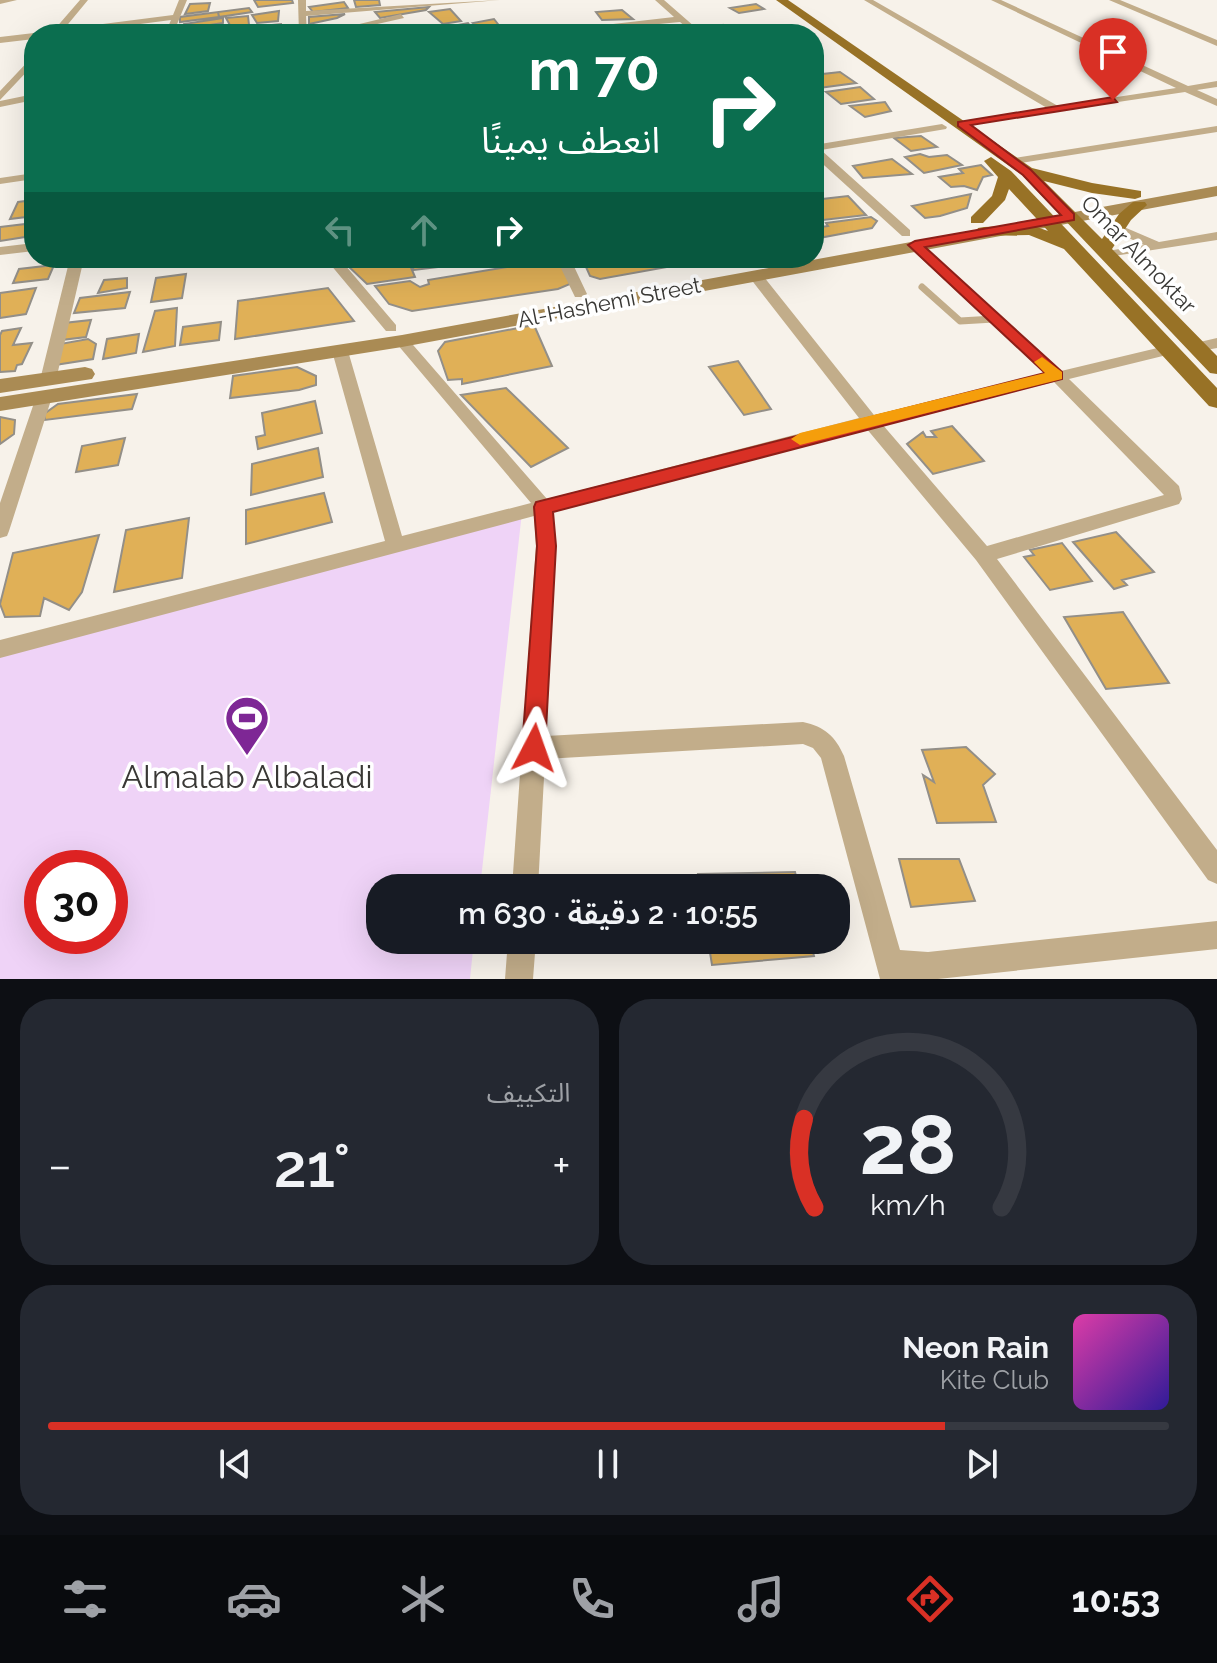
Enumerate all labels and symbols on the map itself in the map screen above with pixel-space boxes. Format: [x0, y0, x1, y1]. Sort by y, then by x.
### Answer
pin [1079, 18, 1147, 100]
street label: Omar Almoktar [1076, 190, 1202, 319]
street label: Al-Hashemi Street [515, 271, 703, 332]
sports icon: Almalab Albaladi [223, 694, 271, 757]
position arrow [492, 706, 576, 790]
place label: Almalab Albaladi [122, 758, 372, 795]
speed limit sign: 30 [24, 850, 128, 954]

